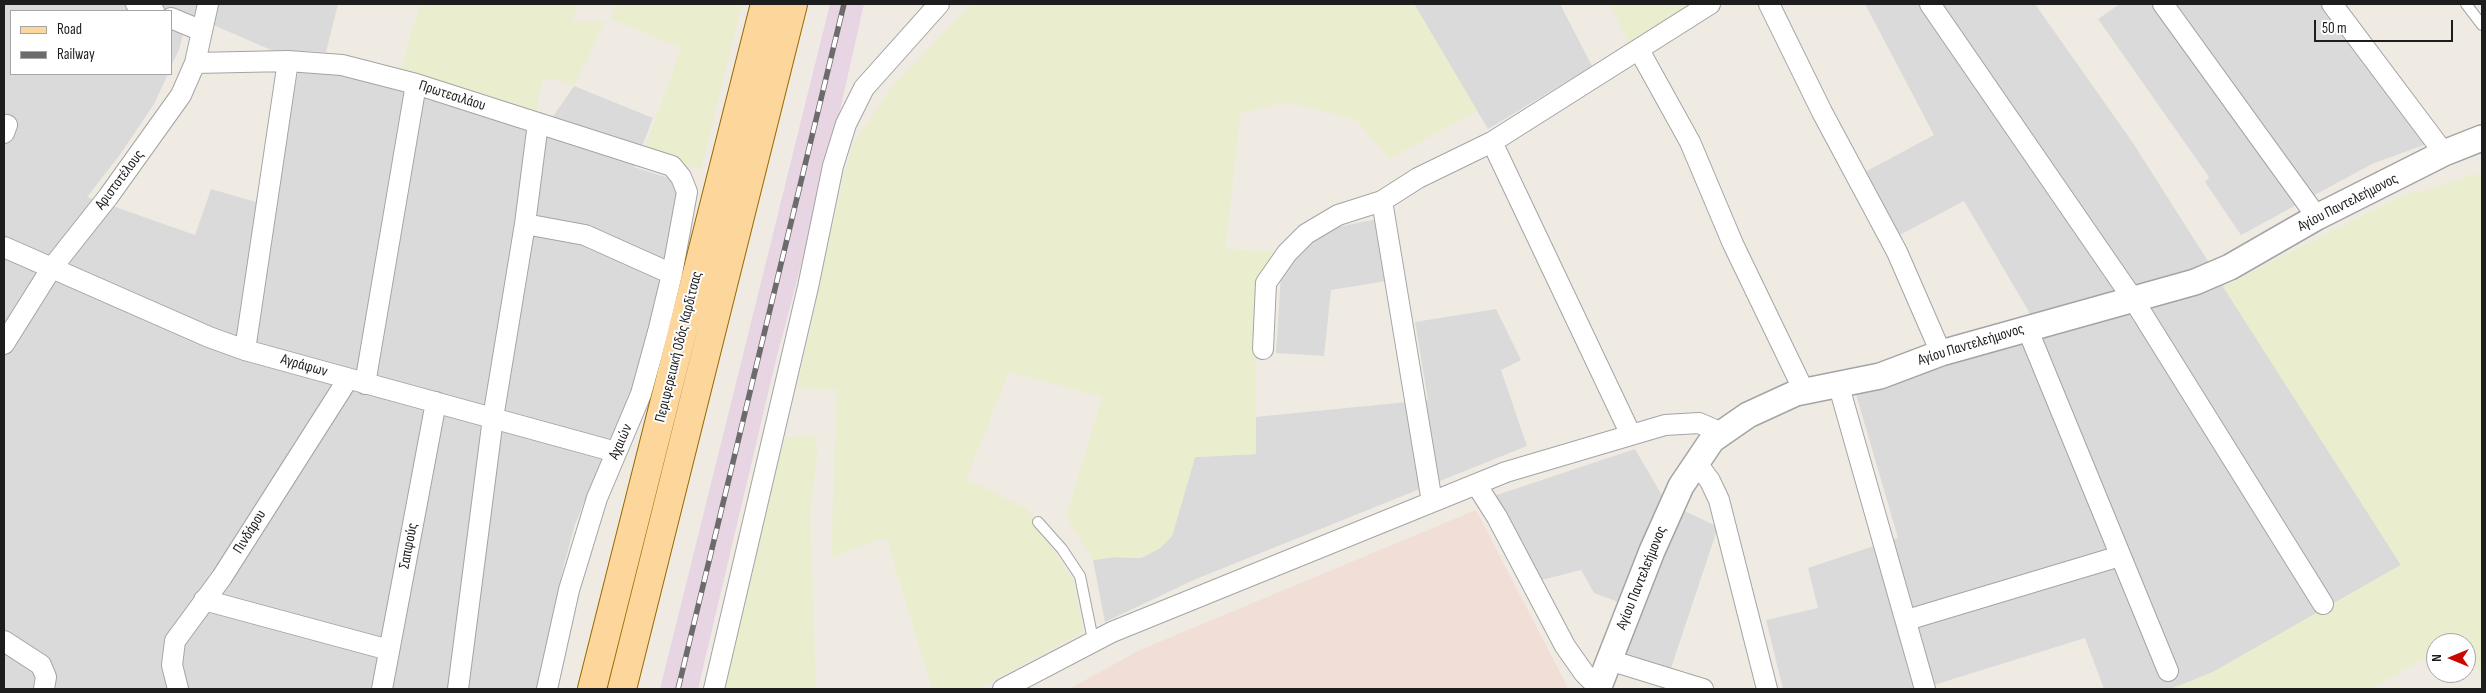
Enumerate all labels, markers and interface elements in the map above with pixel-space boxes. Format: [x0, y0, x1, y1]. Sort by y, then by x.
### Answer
legend [10, 10, 172, 75]
scale bar [2316, 10, 2455, 42]
text: 50 m [2322, 19, 2347, 38]
text: Road [57, 20, 82, 39]
text: Railway [57, 45, 95, 64]
street label: Πρωτεσιλάου [416, 77, 488, 115]
street label: Αριστοτέλους [92, 147, 148, 213]
street label: Αγίου Παντελεήμονος [2295, 170, 2401, 236]
street label: Περιφερειακή Οδός Καρδίτσας [652, 270, 706, 424]
street label: Αγίου Παντελεήμονος [1916, 320, 2026, 370]
street label: Αγράφων [279, 351, 329, 381]
street label: Αχαιών [605, 422, 637, 462]
street label: Πινδάρου [230, 507, 270, 557]
street label: Σαπφούς [396, 522, 422, 570]
street label: Αγίου Παντελεήμονος [1613, 524, 1671, 632]
north arrow [2426, 633, 2476, 683]
text: N [2428, 654, 2445, 662]

